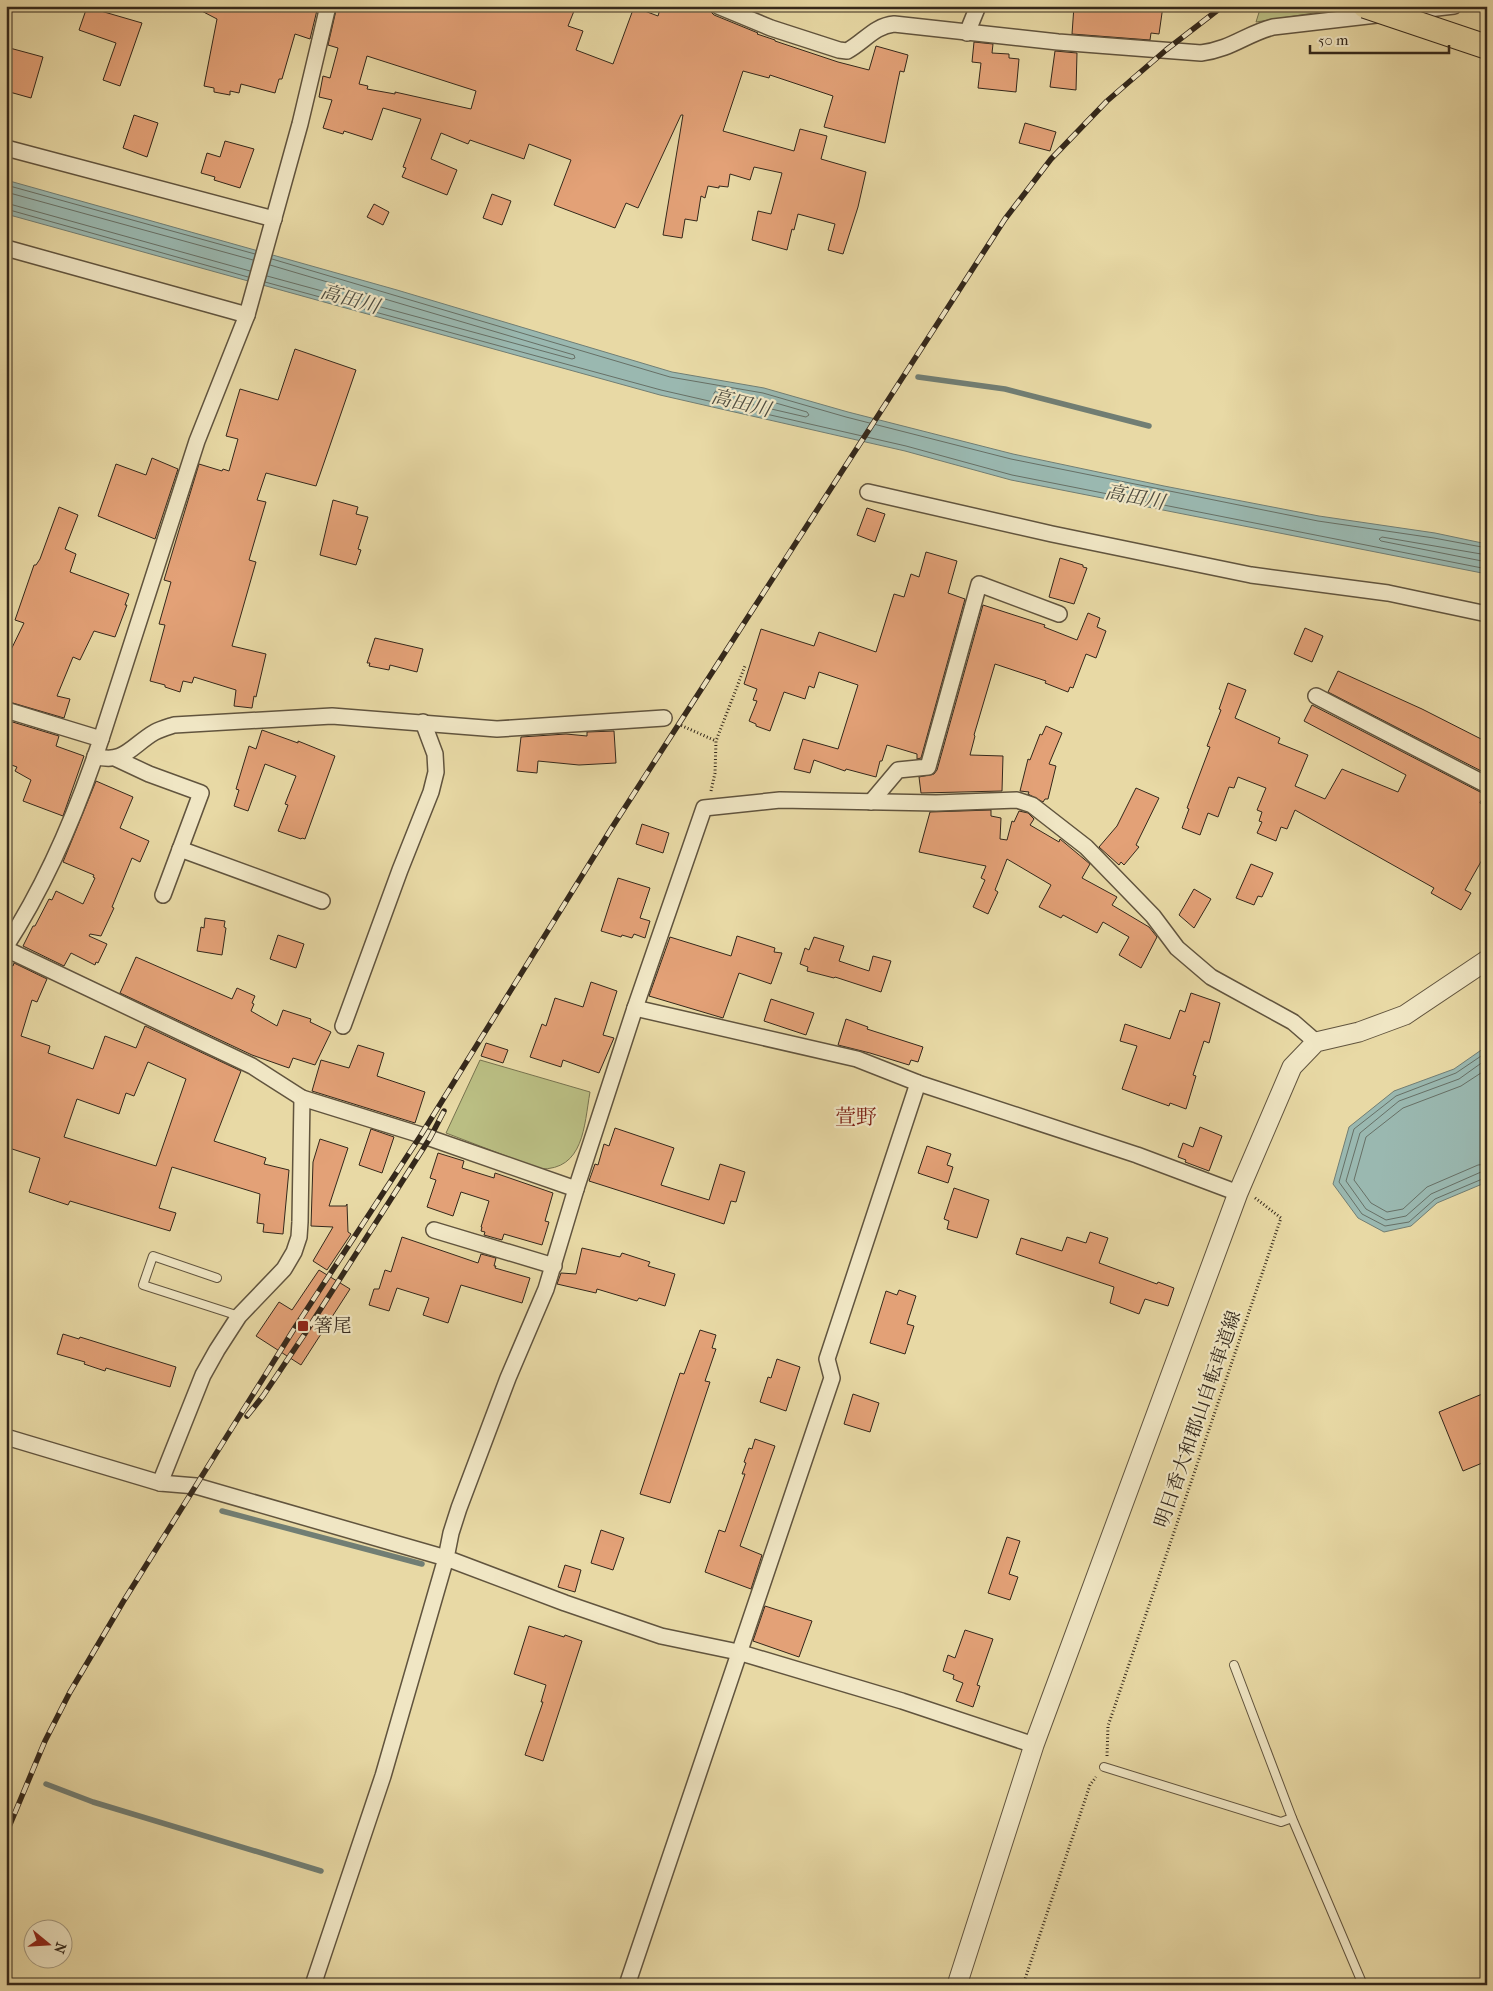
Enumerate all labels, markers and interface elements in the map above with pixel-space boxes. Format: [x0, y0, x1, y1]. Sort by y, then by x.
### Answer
scale bar [1310, 22, 1449, 54]
text: 50 m [1318, 31, 1349, 49]
water label: 高田川 [318, 280, 384, 319]
water label: 高田川 [709, 385, 775, 422]
water label: 高田川 [1103, 480, 1169, 514]
district label: 萱野 [835, 1105, 877, 1129]
street label: 明日香大和郡山自転車道線 [1150, 1308, 1246, 1530]
place label: 箸尾 [314, 1315, 352, 1337]
marker: 箸尾 [296, 1319, 310, 1333]
north arrow [22, 1918, 72, 1968]
text: N [50, 1940, 70, 1956]

